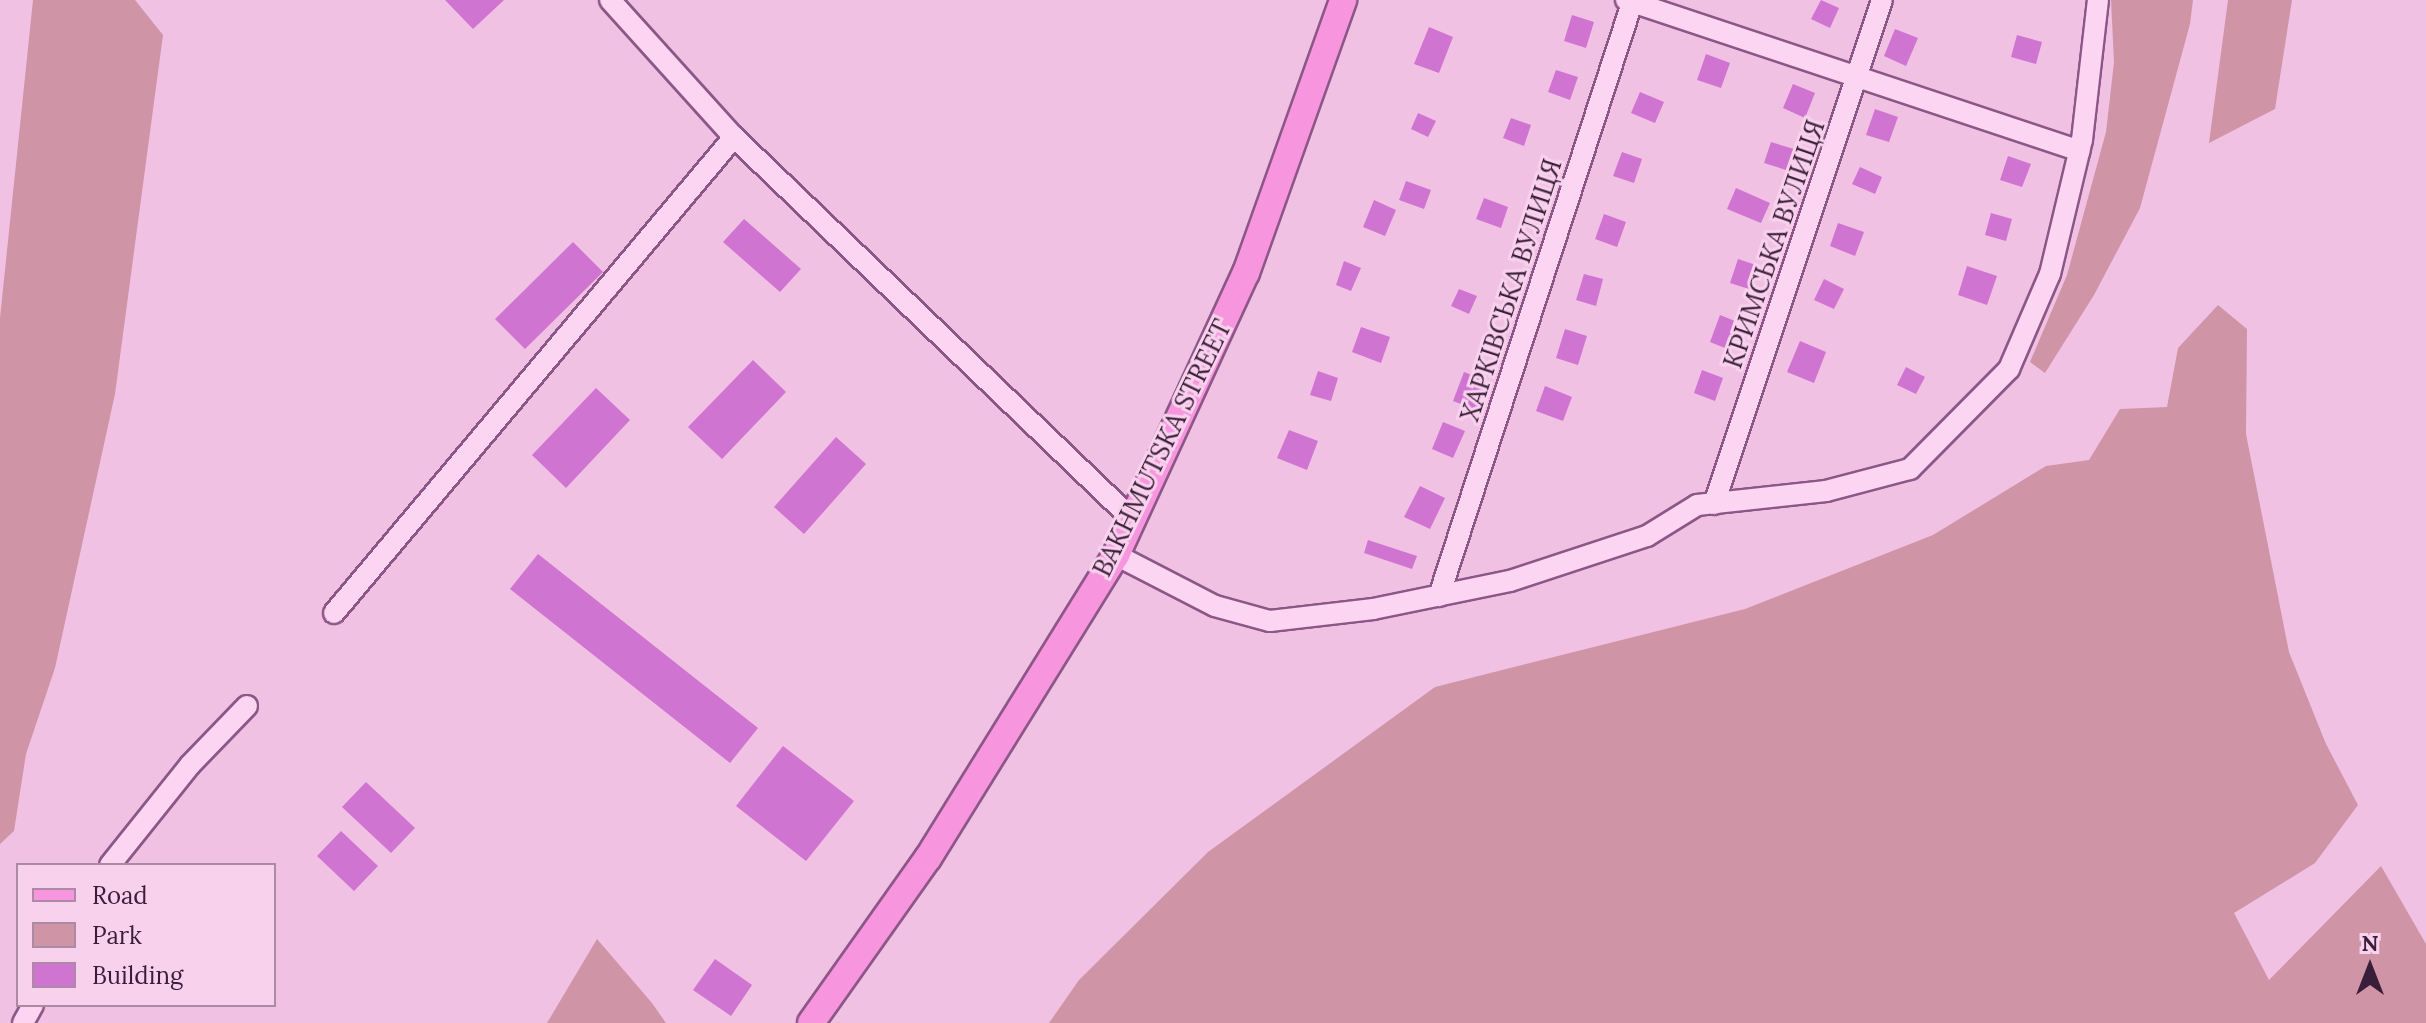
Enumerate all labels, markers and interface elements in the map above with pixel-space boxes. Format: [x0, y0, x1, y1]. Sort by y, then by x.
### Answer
street label: КРИМСЬКА ВУЛИЦЯ [1717, 116, 1831, 372]
street label: ХАРКІВСЬКА ВУЛИЦЯ [1454, 155, 1568, 425]
street label: BAKHMUTSKA STREET [1086, 314, 1238, 582]
legend [16, 863, 276, 1007]
text: Road [92, 880, 148, 911]
text: Park [92, 920, 142, 951]
north arrow [2330, 927, 2410, 1007]
text: N [2361, 929, 2379, 957]
text: Building [92, 960, 183, 991]

